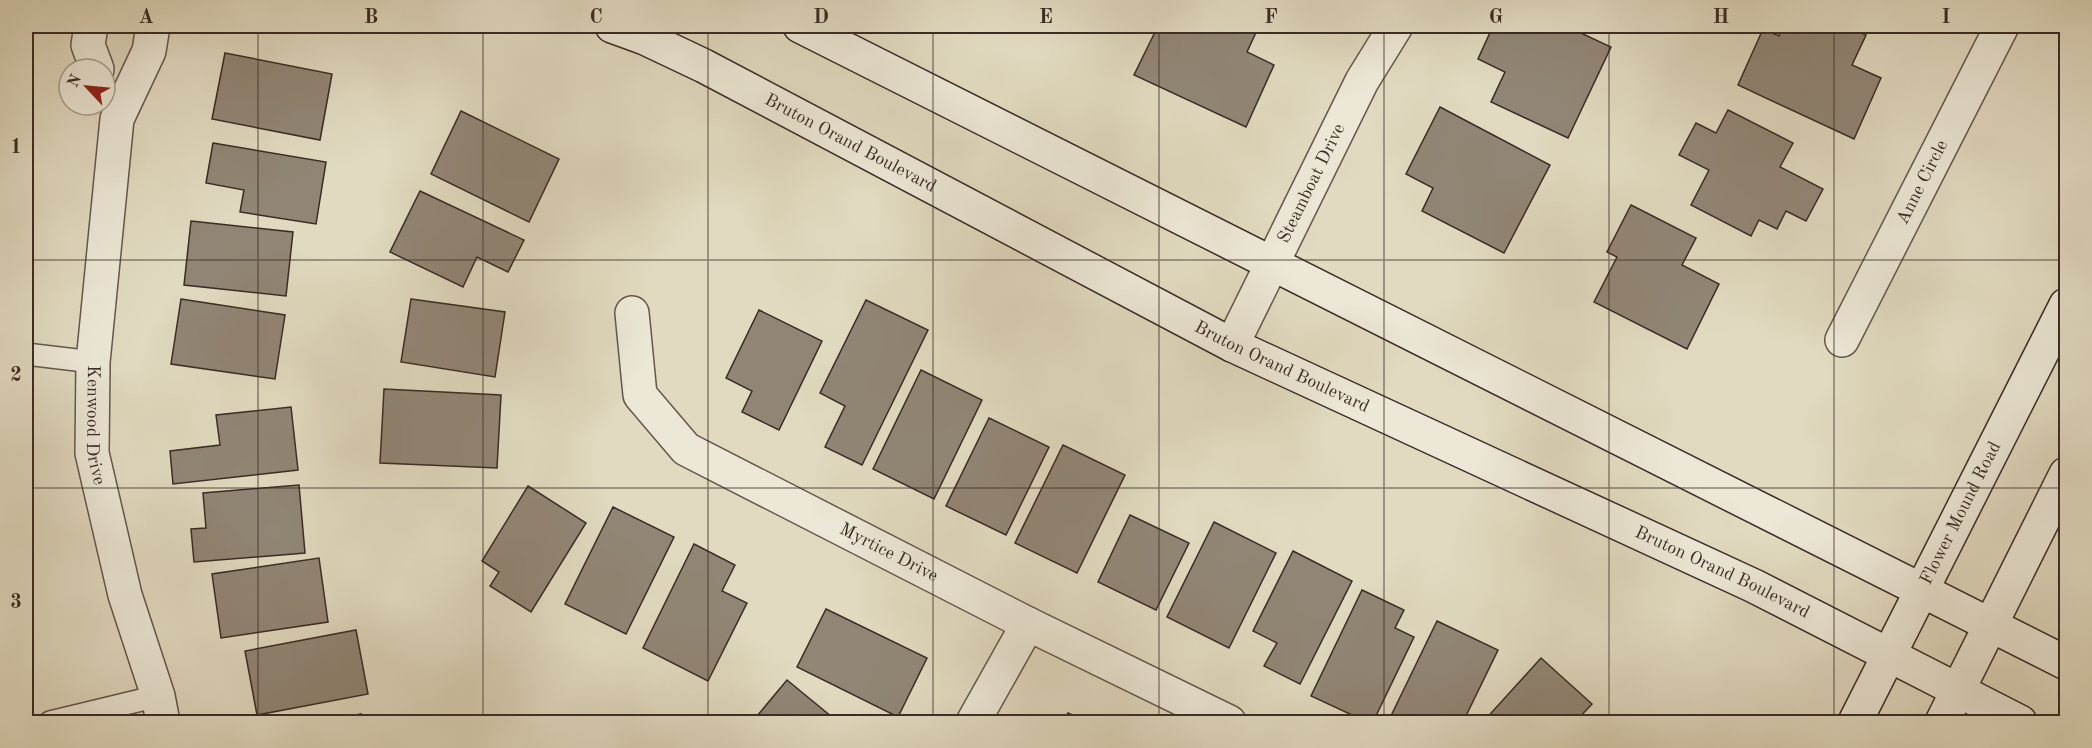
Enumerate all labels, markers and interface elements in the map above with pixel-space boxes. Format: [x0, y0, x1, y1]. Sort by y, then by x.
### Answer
text: A [138, 8, 154, 28]
text: B [364, 8, 378, 28]
text: C [589, 8, 603, 28]
text: D [813, 8, 829, 28]
text: E [1039, 8, 1053, 28]
text: F [1264, 8, 1278, 28]
text: G [1489, 8, 1503, 28]
text: H [1713, 8, 1729, 28]
text: I [1942, 8, 1950, 28]
north arrow [57, 57, 117, 117]
text: N [65, 72, 86, 90]
street label: Bruton Orand Boulevard [762, 91, 939, 196]
street label: Steamboat Drive [1275, 121, 1348, 246]
street label: Anne Circle [1893, 137, 1951, 227]
text: 1 [10, 138, 22, 158]
street label: Bruton Orand Boulevard [1191, 318, 1372, 416]
street label: Kenwood Drive [83, 365, 108, 487]
text: 2 [10, 366, 22, 386]
street label: Flower Mound Road [1917, 439, 2004, 588]
street label: Myrtice Drive [837, 520, 941, 585]
street label: Bruton Orand Boulevard [1632, 523, 1813, 622]
text: 3 [10, 593, 22, 613]

